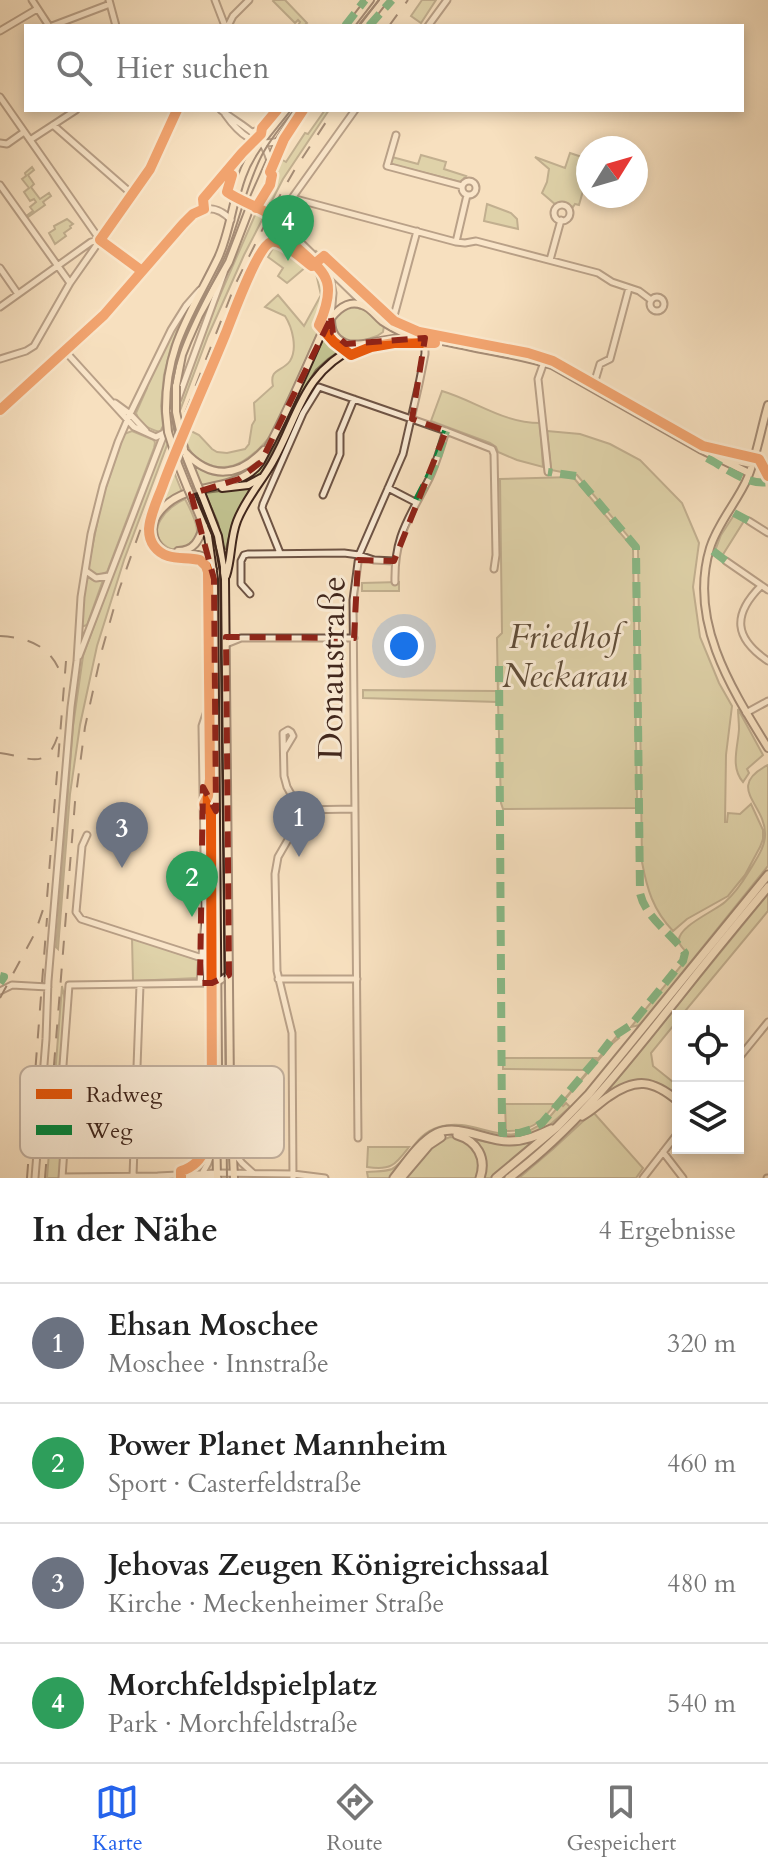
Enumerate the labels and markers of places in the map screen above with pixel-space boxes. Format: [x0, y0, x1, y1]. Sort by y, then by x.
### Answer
pin: 4 [262, 195, 314, 261]
pin: 1 [273, 791, 325, 857]
pin: 3 [96, 802, 148, 868]
pin: 2 [166, 851, 218, 917]

